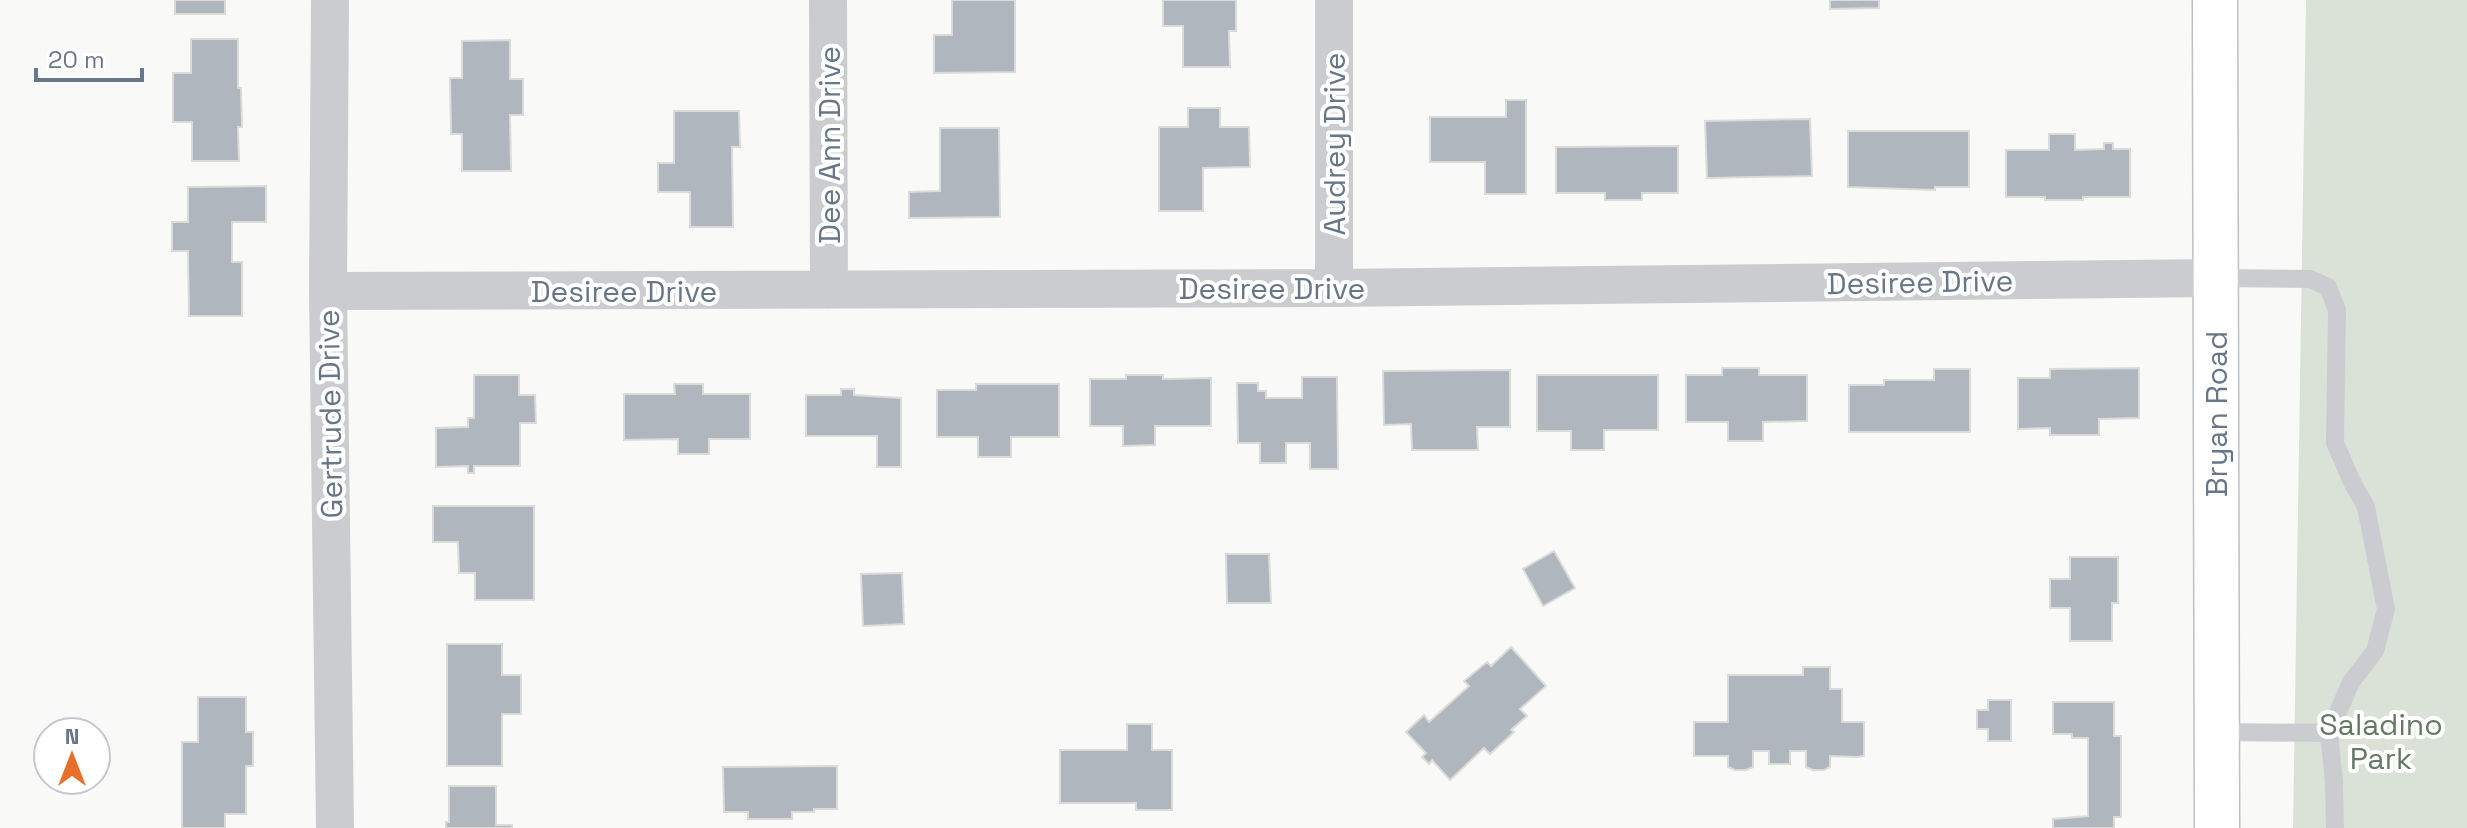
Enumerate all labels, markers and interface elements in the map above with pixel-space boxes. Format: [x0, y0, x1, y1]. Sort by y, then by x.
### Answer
scale bar [36, 32, 142, 82]
text: 20 m [48, 44, 105, 75]
street label: Dee Ann Drive [810, 46, 849, 244]
street label: Audrey Drive [1315, 52, 1354, 236]
street label: Desiree Drive [1826, 261, 2014, 303]
street label: Desiree Drive [1179, 269, 1365, 308]
street label: Desiree Drive [531, 272, 717, 311]
street label: Gertrude Drive [309, 309, 351, 519]
street label: Bryan Road [2197, 331, 2236, 497]
park label: Saladino Park [2319, 705, 2443, 778]
north arrow [32, 716, 112, 796]
text: N [65, 722, 79, 750]

